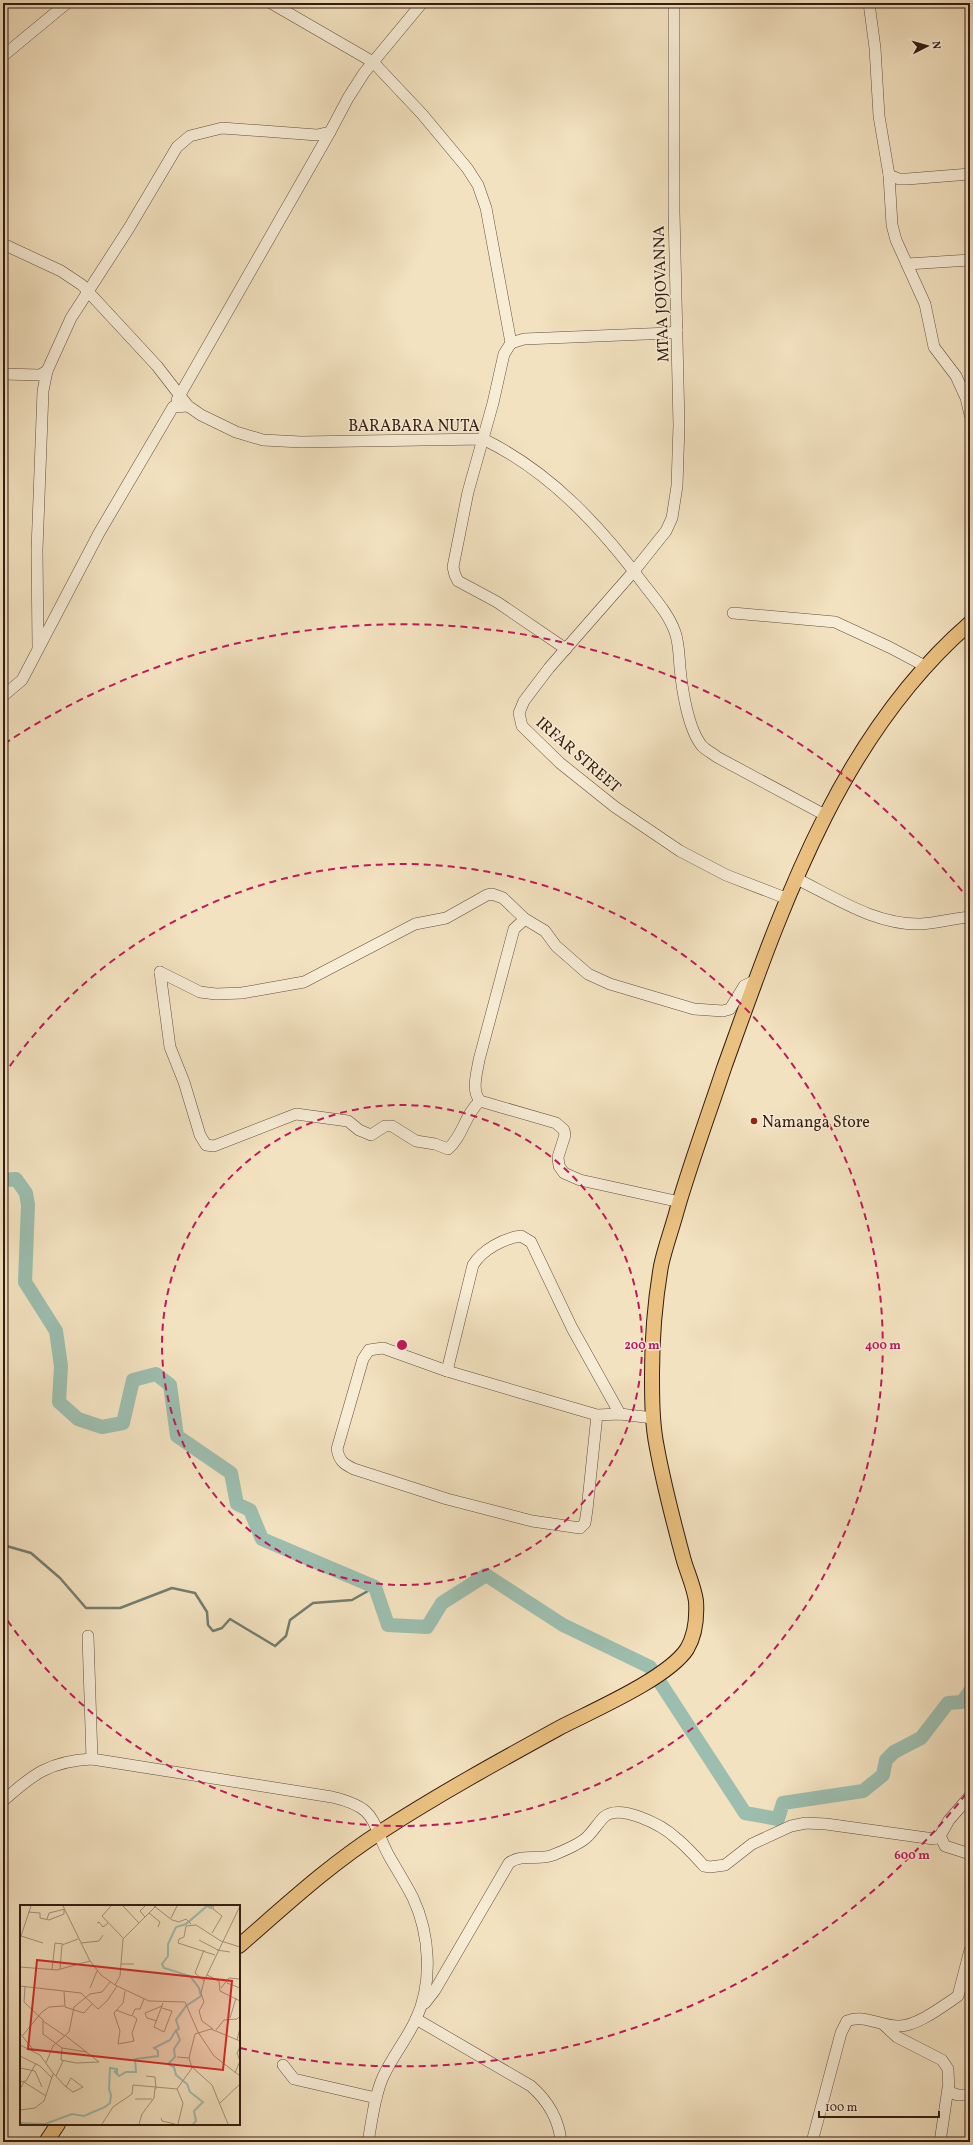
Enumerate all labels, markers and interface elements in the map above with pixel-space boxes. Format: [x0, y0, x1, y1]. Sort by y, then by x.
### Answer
north arrow [907, 26, 947, 66]
text: N [928, 40, 943, 50]
street label: MTAA JOJOVANNA [649, 225, 675, 363]
street label: BARABARA NUTA [348, 416, 480, 438]
street label: IRFAR STREET [530, 712, 625, 799]
place label: Namanga Store [762, 1112, 870, 1134]
marker: Namanga Store [749, 1116, 759, 1126]
centre of rings [395, 1338, 409, 1352]
text: 200 m [624, 1338, 660, 1354]
text: 400 m [865, 1338, 901, 1354]
text: 600 m [894, 1848, 930, 1864]
inset map [20, 1905, 240, 2125]
scale bar [819, 2093, 939, 2119]
text: 100 m [825, 2100, 858, 2116]

